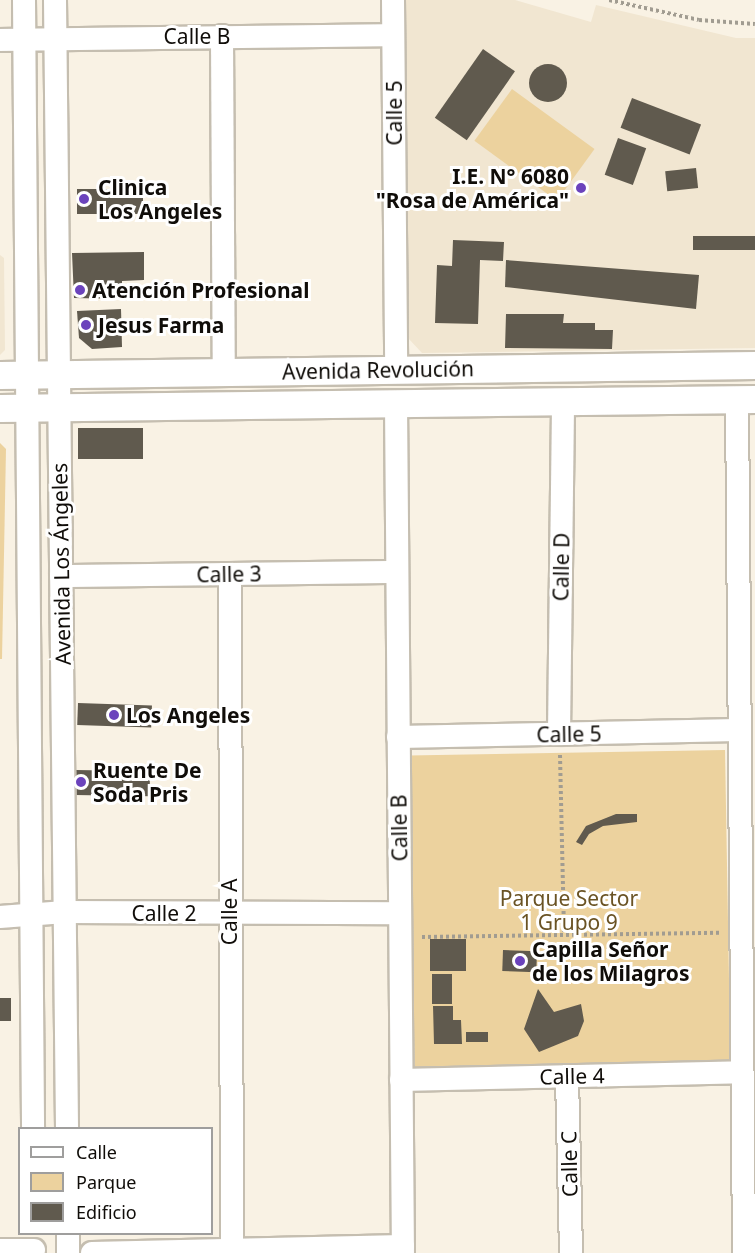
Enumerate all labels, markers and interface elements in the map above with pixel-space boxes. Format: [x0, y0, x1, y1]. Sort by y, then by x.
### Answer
street label: Calle B [164, 23, 230, 49]
street label: Calle 5 [381, 80, 407, 146]
place label: I.E. N° 6080 "Rosa de América" [376, 163, 569, 213]
place label: Clinica Los Angeles [98, 174, 222, 224]
marker: I.E. N° 6080 "Rosa de América" [574, 181, 588, 195]
marker: Clinica Los Angeles [75, 190, 93, 208]
place label: Atención Profesional [92, 277, 309, 303]
marker: Atención Profesional [73, 283, 87, 297]
place label: Jesus Farma [98, 312, 224, 338]
marker: Jesus Farma [79, 318, 93, 332]
street label: Avenida Revolución [282, 356, 474, 384]
street label: Avenida Los Ángeles [47, 463, 75, 665]
street label: Calle D [548, 533, 574, 601]
street label: Calle 3 [196, 561, 262, 587]
place label: Los Angeles [126, 702, 250, 728]
marker: Los Angeles [107, 708, 121, 722]
street label: Calle 5 [536, 721, 602, 747]
place label: Ruente De Soda Pris [93, 757, 202, 807]
marker: Ruente De Soda Pris [74, 775, 88, 789]
street label: Calle B [386, 794, 412, 862]
street label: Calle A [216, 879, 242, 945]
park label: Parque Sector 1 Grupo 9 [500, 885, 638, 935]
street label: Calle 2 [131, 900, 197, 926]
place label: Capilla Señor de los Milagros [532, 936, 689, 986]
marker: Capilla Señor de los Milagros [513, 954, 527, 968]
street label: Calle 4 [539, 1063, 605, 1089]
legend [18, 1127, 213, 1235]
street label: Calle C [556, 1131, 582, 1197]
text: Calle [76, 1140, 117, 1164]
text: Parque [76, 1170, 136, 1194]
text: Edificio [76, 1200, 137, 1224]

